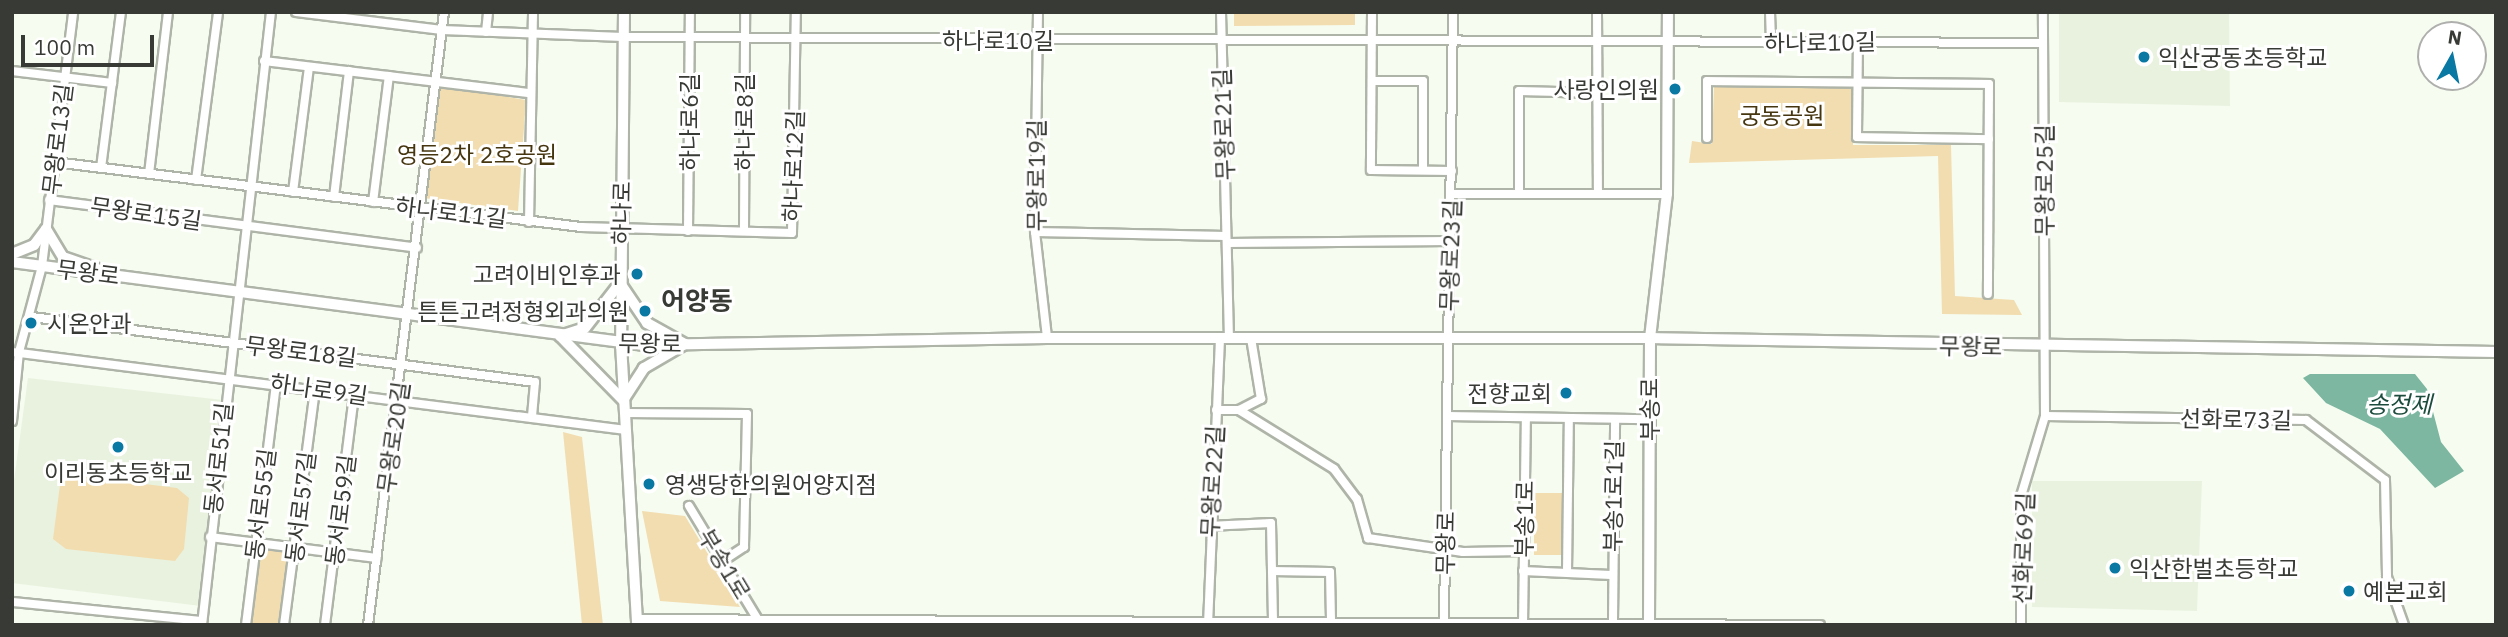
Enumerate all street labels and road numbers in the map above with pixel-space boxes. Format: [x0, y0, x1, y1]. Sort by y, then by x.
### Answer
street label: 하나로10길 [942, 26, 1054, 54]
street label: 하나로10길 [1764, 27, 1876, 57]
street label: 무왕로21길 [1207, 67, 1239, 181]
street label: 하나로6길 [675, 73, 703, 171]
street label: 하나로8길 [730, 73, 758, 171]
street label: 무왕로13길 [36, 82, 78, 196]
street label: 하나로12길 [777, 109, 809, 223]
street label: 무왕로19길 [1022, 119, 1050, 231]
street label: 무왕로25길 [2030, 124, 2058, 236]
street label: 하나로 [607, 181, 635, 245]
street label: 하나로11길 [394, 191, 508, 233]
street label: 무왕로15길 [89, 192, 203, 234]
street label: 무왕로23길 [1434, 198, 1466, 312]
street label: 무왕로 [55, 254, 121, 290]
street label: 무왕로 [618, 329, 682, 357]
street label: 무왕로18길 [244, 330, 358, 372]
street label: 무왕로 [1939, 332, 2003, 360]
street label: 하나로9길 [268, 368, 370, 410]
street label: 부송로 [1635, 377, 1663, 441]
street label: 무왕로20길 [372, 380, 414, 494]
street label: 동서로51길 [198, 401, 238, 515]
street label: 선화로73길 [2180, 404, 2292, 434]
street label: 무왕로22길 [1195, 424, 1229, 538]
street label: 부송1로1길 [1598, 440, 1628, 552]
street label: 동서로55길 [239, 447, 281, 561]
street label: 동서로57길 [279, 450, 321, 564]
street label: 동서로59길 [319, 453, 361, 567]
street label: 부송1로 [1510, 480, 1538, 558]
street label: 선화로69길 [2007, 491, 2039, 605]
street label: 무왕로 [1431, 511, 1459, 575]
street label: 부송1로 [693, 524, 757, 604]

